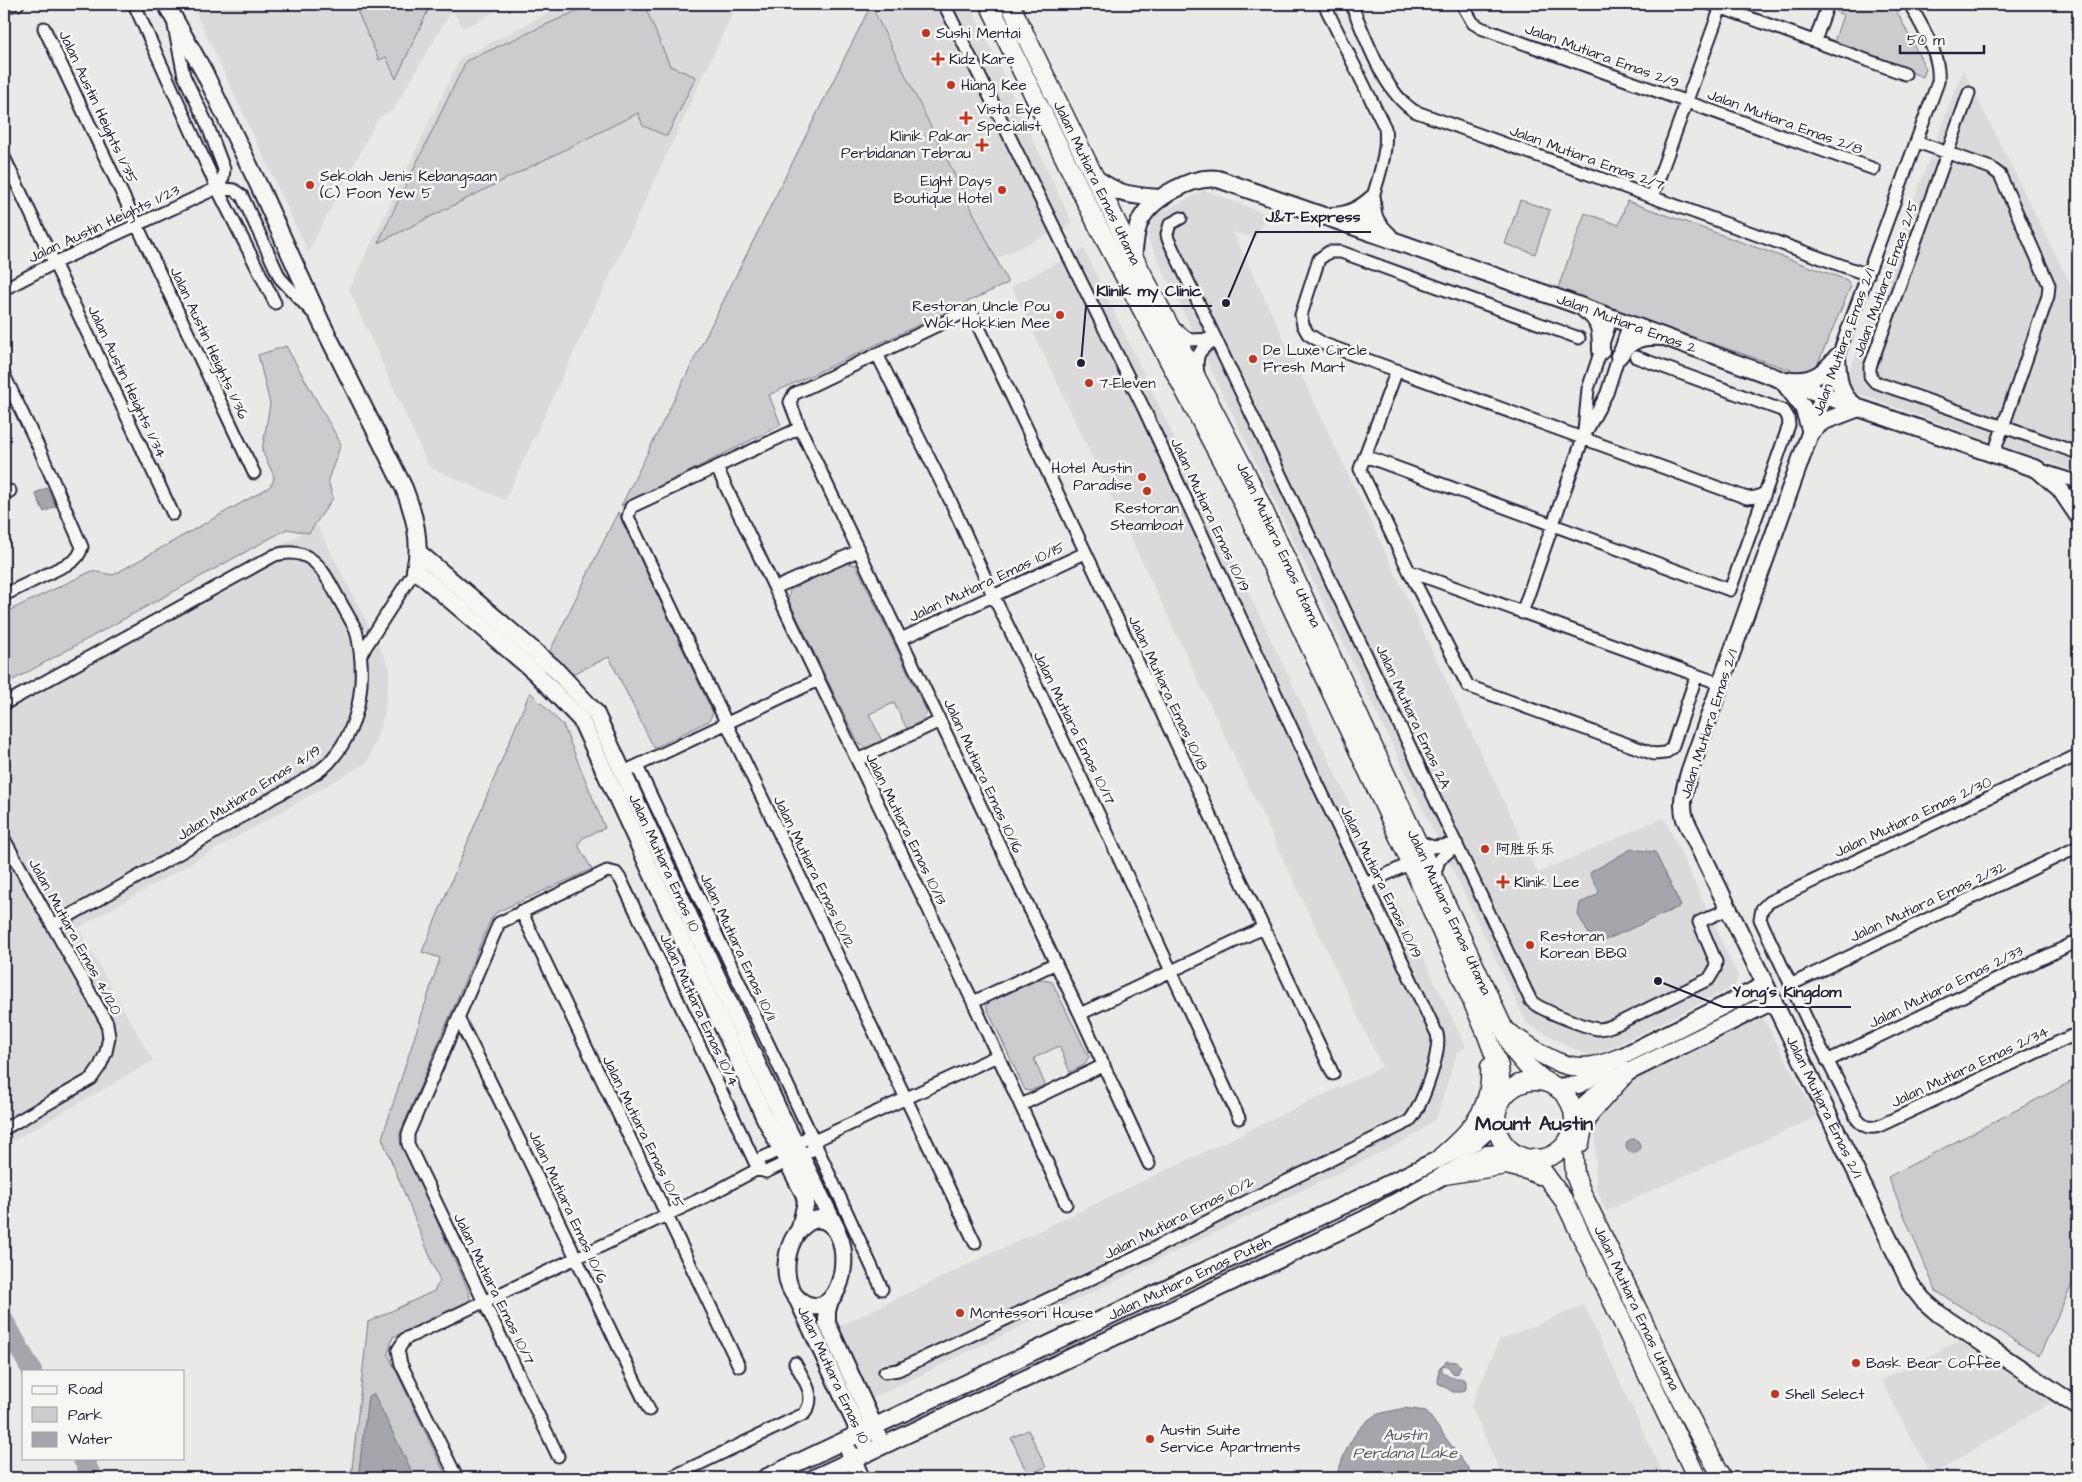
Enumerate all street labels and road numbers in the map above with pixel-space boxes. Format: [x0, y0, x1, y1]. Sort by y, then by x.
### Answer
street label: Jalan Mutiara Emas 2/9 [1522, 18, 1682, 94]
street label: Jalan Austin Heights 1/35 [52, 27, 143, 188]
street label: Jalan Mutiara Emas 2/8 [1704, 84, 1866, 160]
street label: Jalan Mutiara Emas Utama [1048, 97, 1147, 269]
street label: Jalan Mutiara Emas 2/7 [1507, 120, 1667, 196]
street label: Jalan Austin Heights 1/23 [25, 179, 184, 269]
street label: Jalan Mutiara Emas 2/5 [1848, 198, 1924, 360]
street label: Jalan Austin Heights 1/36 [164, 263, 254, 423]
street label: Jalan Mutiara Emas 2/1 [1807, 265, 1881, 419]
street label: Jalan Mutiara Emas 2 [1554, 288, 1700, 358]
street label: Jalan Austin Heights 1/34 [81, 302, 172, 462]
street label: Jalan Mutiara Emas 10/19 [1165, 435, 1255, 595]
street label: Jalan Mutiara Emas Utama [1231, 458, 1327, 631]
street label: Jalan Mutiara Emas 10/15 [906, 537, 1069, 627]
street label: Jalan Mutiara Emas 10/18 [1123, 612, 1213, 774]
street label: Jalan Mutiara Emas 2A [1370, 641, 1456, 793]
street label: Jalan Mutiara Emas 2/1 [1675, 646, 1743, 801]
street label: Jalan Mutiara Emas 10/17 [1028, 648, 1120, 808]
street label: Jalan Mutiara Emas 10/16 [938, 695, 1028, 857]
street label: Jalan Mutiara Emas 4/19 [173, 740, 325, 846]
street label: Jalan Mutiara Emas 10/13 [860, 750, 952, 909]
street label: Jalan Mutiara Emas 2/30 [1831, 771, 1995, 863]
street label: Jalan Mutiara Emas 10 [624, 790, 706, 936]
street label: Jalan Mutiara Emas 10/12 [768, 792, 860, 952]
street label: Jalan Mutiara Emas 10/19 [1335, 802, 1427, 962]
street label: Jalan Mutiara Emas Utama [1402, 826, 1497, 999]
street label: Jalan Mutiara Emas 4/120 [23, 855, 127, 1019]
street label: Jalan Mutiara Emas 2/32 [1846, 856, 2010, 948]
street label: Jalan Mutiara Emas 10/11 [695, 870, 782, 1024]
street label: Jalan Mutiara Emas 10/4 [654, 930, 744, 1090]
street label: Jalan Mutiara Emas 2/33 [1865, 940, 2027, 1034]
street label: Jalan Mutiara Emas 2/34 [1888, 1021, 2052, 1113]
street label: Jalan Mutiara Emas 2/1 [1781, 1032, 1868, 1182]
street label: Jalan Mutiara Emas 10/5 [597, 1052, 689, 1212]
street label: Jalan Mutiara Emas 10/6 [523, 1127, 613, 1287]
street label: Jalan Mutiara Emas 10/2 [1101, 1171, 1258, 1265]
street label: Jalan Mutiara Emas 10/7 [448, 1210, 540, 1368]
street label: Jalan Mutiara Emas Utama [1589, 1222, 1685, 1394]
street label: Jalan Mutiara Emas Puteh [1104, 1230, 1275, 1325]
street label: Jalan Mutiara Emas 10 [792, 1303, 874, 1448]

